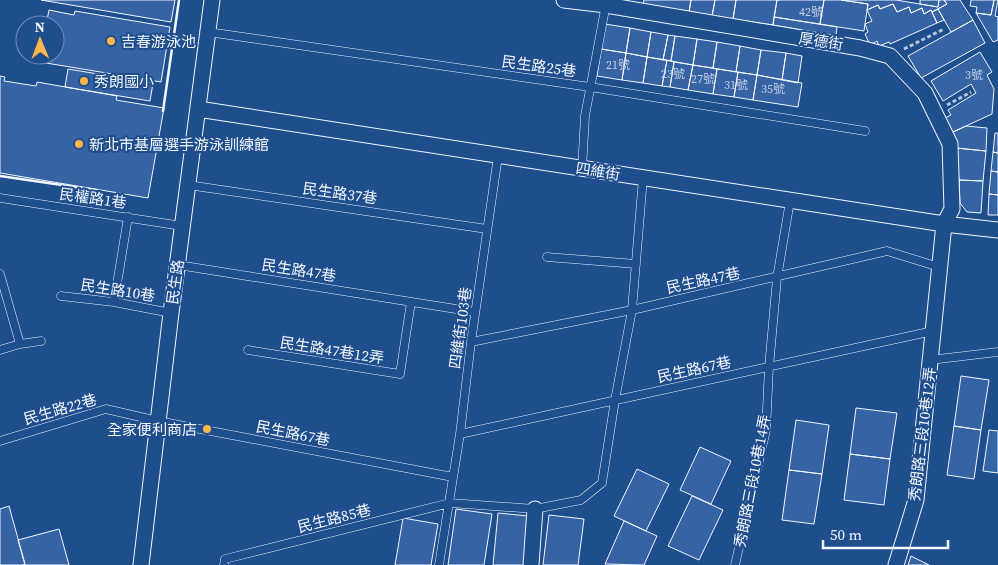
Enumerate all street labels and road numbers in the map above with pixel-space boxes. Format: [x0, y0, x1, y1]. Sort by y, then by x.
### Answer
street label: 厚德街 [797, 27, 845, 55]
street label: 民生路25巷 [500, 50, 578, 82]
street label: 四維街 [574, 157, 622, 185]
street label: 民生路37巷 [301, 177, 379, 209]
street label: 民權路1巷 [58, 183, 128, 213]
street label: 民生路47巷 [260, 254, 338, 286]
street label: 民生路 [161, 258, 189, 306]
street label: 民生路47巷 [664, 262, 742, 298]
street label: 民生路10巷 [79, 274, 157, 306]
street label: 四維街103巷 [444, 286, 476, 370]
street label: 民生路47巷12弄 [278, 331, 386, 369]
street label: 民生路67巷 [655, 351, 733, 387]
street label: 秀朗路三段10巷12弄 [903, 366, 941, 502]
street label: 民生路22巷 [21, 389, 99, 429]
street label: 秀朗路三段10巷14弄 [729, 413, 775, 549]
street label: 民生路67巷 [254, 416, 332, 450]
street label: 民生路85巷 [295, 499, 373, 537]

